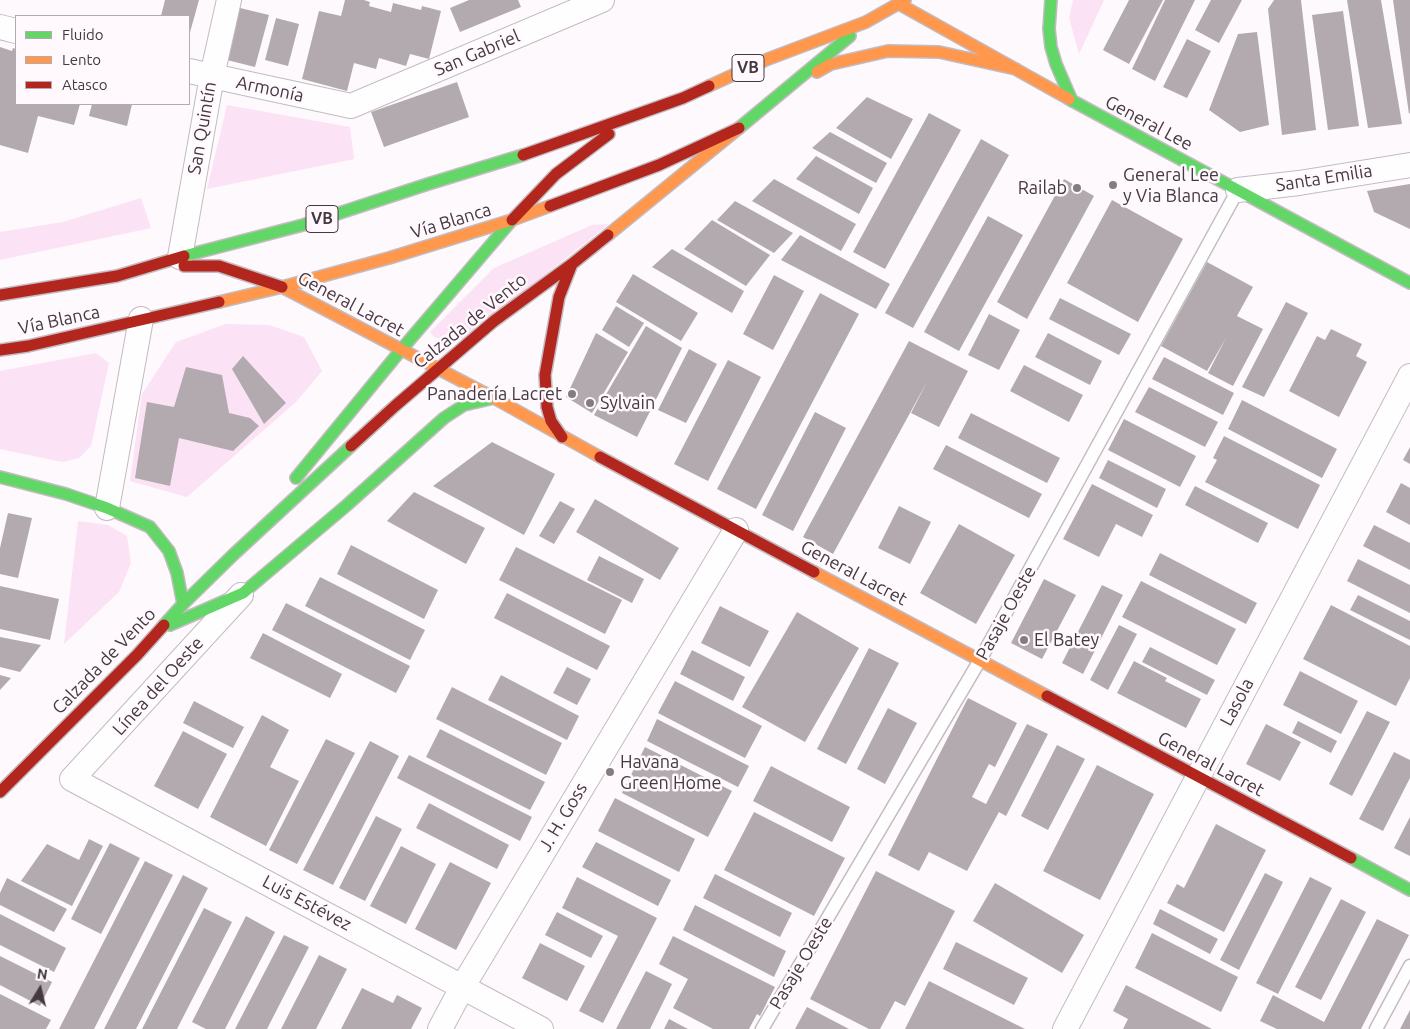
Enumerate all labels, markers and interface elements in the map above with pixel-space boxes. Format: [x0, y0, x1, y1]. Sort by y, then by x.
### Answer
legend [15, 15, 190, 105]
street label: San Gabriel [431, 25, 523, 81]
text: Fluido [62, 26, 104, 43]
text: Lento [62, 51, 101, 68]
road number: VB [732, 54, 764, 82]
street label: Armonía [234, 71, 306, 107]
text: Atasco [62, 76, 108, 93]
street label: San Quintín [183, 80, 221, 176]
street label: General Lee [1102, 91, 1196, 155]
street label: Santa Emilia [1274, 160, 1374, 196]
place label: General Lee y Via Blanca [1123, 164, 1219, 206]
place label: Railab [1018, 177, 1067, 199]
marker: General Lee y Via Blanca [1107, 179, 1119, 191]
marker: Railab [1071, 182, 1083, 194]
street label: Vía Blanca [408, 199, 494, 243]
road number: VB [306, 205, 338, 232]
street label: General Lacret [294, 267, 408, 341]
street label: Calzada de Vento [409, 269, 531, 373]
street label: Vía Blanca [16, 301, 102, 339]
place label: Panadería Lacret [427, 383, 562, 405]
marker: Panadería Lacret [566, 388, 578, 400]
place label: Sylvain [600, 392, 655, 414]
marker: Sylvain [584, 397, 596, 409]
street label: General Lacret [797, 536, 911, 610]
street label: Pasaje Oeste [971, 562, 1041, 664]
street label: Calzada de Vento [48, 603, 160, 719]
place label: El Batey [1034, 629, 1099, 651]
street label: Línea del Oeste [108, 632, 208, 740]
marker: El Batey [1018, 634, 1030, 646]
street label: Lasola [1216, 675, 1258, 729]
street label: General Lacret [1154, 727, 1268, 801]
place label: Havana Green Home [620, 751, 722, 794]
marker: Havana Green Home [604, 766, 616, 778]
street label: J. H. Goss [534, 779, 592, 855]
street label: Luis Estévez [259, 871, 355, 935]
street label: Pasaje Oeste [765, 913, 837, 1013]
north arrow [15, 964, 65, 1014]
text: N [36, 965, 49, 983]

